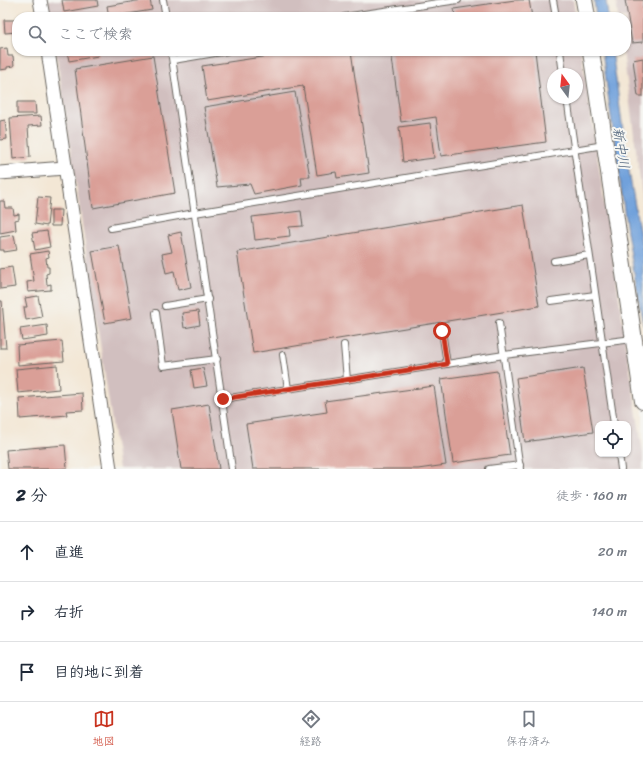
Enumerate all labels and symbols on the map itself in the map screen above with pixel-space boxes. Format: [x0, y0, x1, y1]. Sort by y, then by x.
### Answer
north arrow [547, 68, 583, 104]
water label: 新中川 [605, 125, 637, 171]
route start [433, 322, 451, 340]
route end [214, 390, 232, 408]

